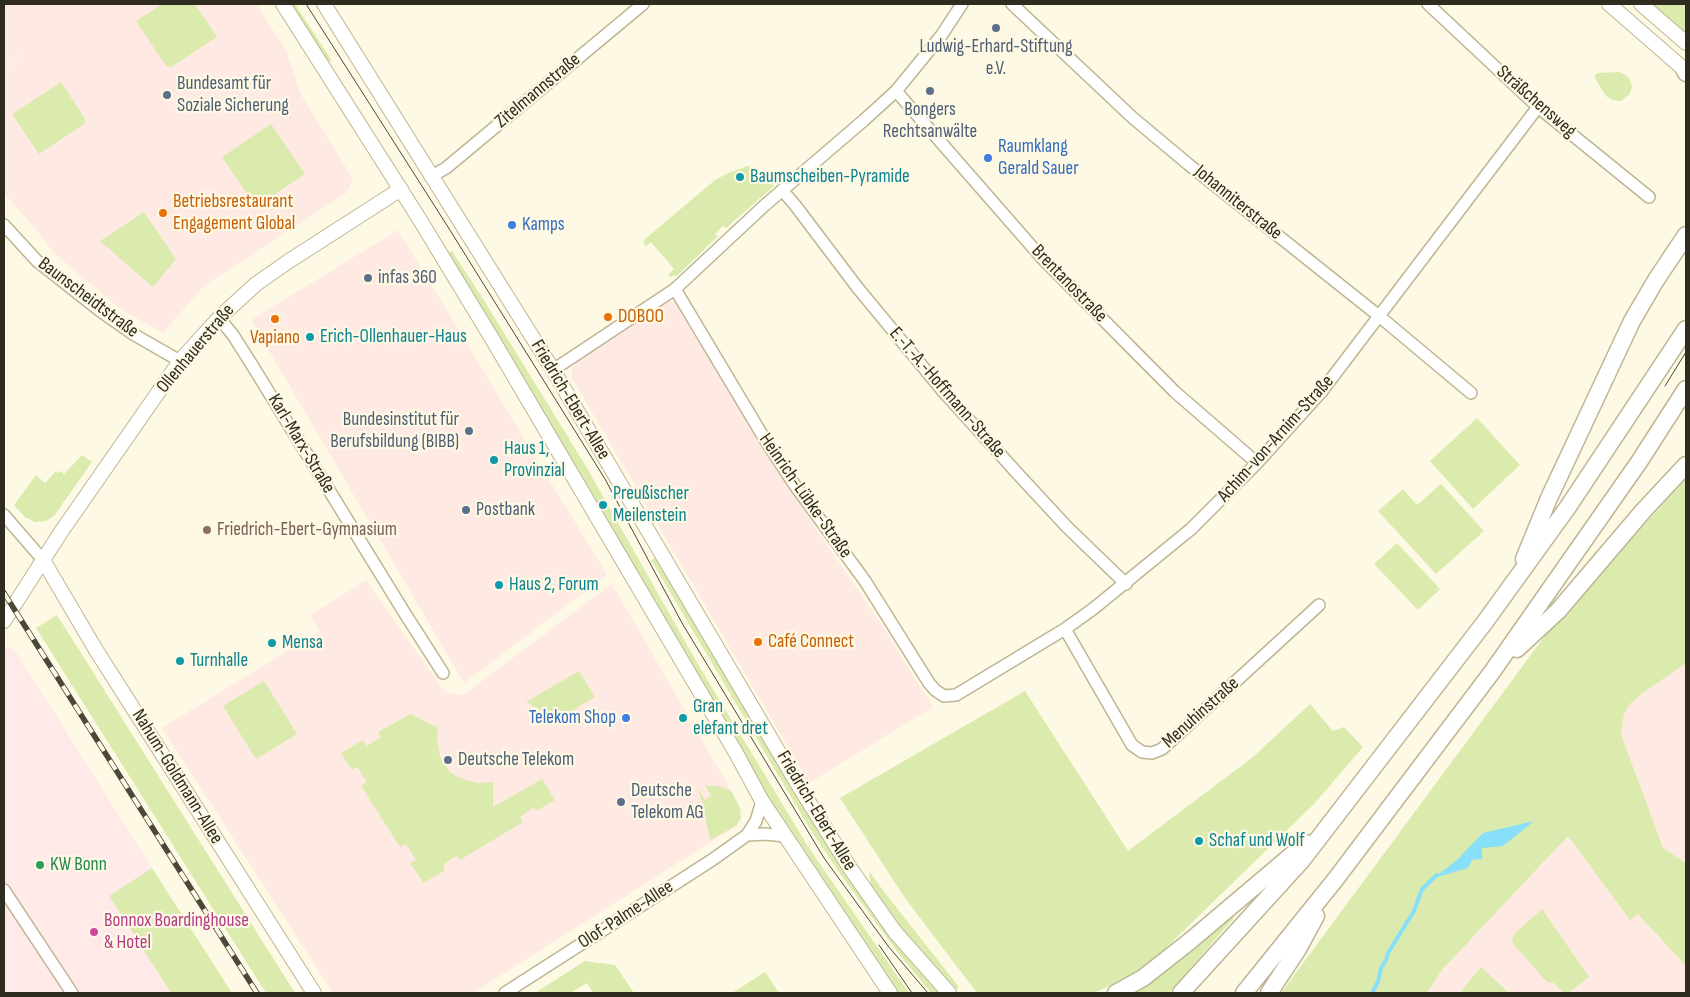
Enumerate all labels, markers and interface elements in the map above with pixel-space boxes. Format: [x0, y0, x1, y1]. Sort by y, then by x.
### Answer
marker: Ludwig-Erhard-Stiftung e.V. [990, 22, 1002, 34]
place label: Ludwig-Erhard-Stiftung e.V. [919, 36, 1073, 80]
street label: Zitelmannstraße [491, 49, 585, 133]
street label: Sträßchensweg [1491, 61, 1581, 143]
place label: Bundesamt für Soziale Sicherung [177, 73, 289, 117]
marker: Bongers Rechtsanwälte [924, 85, 936, 97]
marker: Bundesamt für Soziale Sicherung [161, 89, 173, 101]
place label: Bongers Rechtsanwälte [883, 99, 977, 143]
place label: Raumklang Gerald Sauer [998, 136, 1079, 180]
marker: Raumklang Gerald Sauer [982, 152, 994, 164]
street label: Johanniterstraße [1190, 161, 1286, 245]
place label: Baumscheiben-Pyramide [750, 166, 910, 188]
marker: Baumscheiben-Pyramide [734, 171, 746, 183]
place label: Betriebsrestaurant Engagement Global [173, 191, 295, 235]
marker: Betriebsrestaurant Engagement Global [157, 207, 169, 219]
place label: Kamps [522, 214, 565, 236]
marker: Kamps [506, 219, 518, 231]
street label: Brentanostraße [1026, 240, 1112, 328]
street label: Baunscheidtstraße [33, 253, 143, 343]
place label: infas 360 [378, 267, 437, 289]
marker: infas 360 [362, 272, 374, 284]
street label: Ollenhauerstraße [152, 300, 240, 398]
place label: DOBOO [618, 306, 664, 328]
marker: DOBOO [602, 311, 614, 323]
marker: Vapiano [269, 313, 281, 325]
street label: E.-T.-A.-Hoffmann-Straße [884, 323, 1010, 463]
place label: Erich-Ollenhauer-Haus [320, 326, 467, 348]
place label: Vapiano [250, 327, 300, 349]
marker: Erich-Ollenhauer-Haus [304, 331, 316, 343]
street label: Friedrich-Ebert-Allee [525, 336, 615, 464]
street label: Achim-von-Arnim-Straße [1213, 371, 1339, 507]
street label: Karl-Marx-Straße [262, 390, 340, 498]
place label: Bundesinstitut für Berufsbildung (BIBB) [330, 409, 459, 453]
marker: Bundesinstitut für Berufsbildung (BIBB) [463, 425, 475, 437]
street label: Heinrich-Lübke-Straße [754, 429, 856, 563]
place label: Haus 1, Provinzial [504, 438, 565, 482]
marker: Haus 1, Provinzial [488, 454, 500, 466]
place label: Preußischer Meilenstein [613, 483, 689, 527]
place label: Postbank [476, 499, 535, 521]
marker: Preußischer Meilenstein [597, 499, 609, 511]
marker: Postbank [460, 504, 472, 516]
place label: Friedrich-Ebert-Gymnasium [217, 519, 397, 541]
marker: Friedrich-Ebert-Gymnasium [201, 524, 213, 536]
place label: Haus 2, Forum [509, 574, 599, 596]
marker: Haus 2, Forum [493, 579, 505, 591]
place label: Café Connect [768, 631, 854, 653]
place label: Mensa [282, 632, 323, 654]
marker: Café Connect [752, 636, 764, 648]
marker: Mensa [266, 637, 278, 649]
place label: Turnhalle [190, 650, 248, 672]
marker: Turnhalle [174, 655, 186, 667]
street label: Menuhinstraße [1158, 673, 1244, 753]
place label: Gran elefant dret [693, 696, 768, 740]
street label: Nahum-Goldmann-Allee [126, 706, 228, 848]
place label: Telekom Shop [529, 707, 616, 729]
marker: Telekom Shop [620, 712, 632, 724]
marker: Gran elefant dret [677, 712, 689, 724]
street label: Friedrich-Ebert-Allee [771, 747, 861, 875]
place label: Deutsche Telekom [458, 749, 574, 771]
marker: Deutsche Telekom [442, 754, 454, 766]
place label: Deutsche Telekom AG [631, 780, 704, 824]
marker: Deutsche Telekom AG [615, 796, 627, 808]
place label: Schaf und Wolf [1209, 830, 1305, 852]
marker: Schaf und Wolf [1193, 835, 1205, 847]
place label: KW Bonn [50, 854, 107, 876]
marker: KW Bonn [34, 859, 46, 871]
street label: Olof-Palme-Allee [574, 876, 678, 954]
place label: Bonnox Boardinghouse & Hotel [104, 910, 249, 954]
marker: Bonnox Boardinghouse & Hotel [88, 926, 100, 938]

